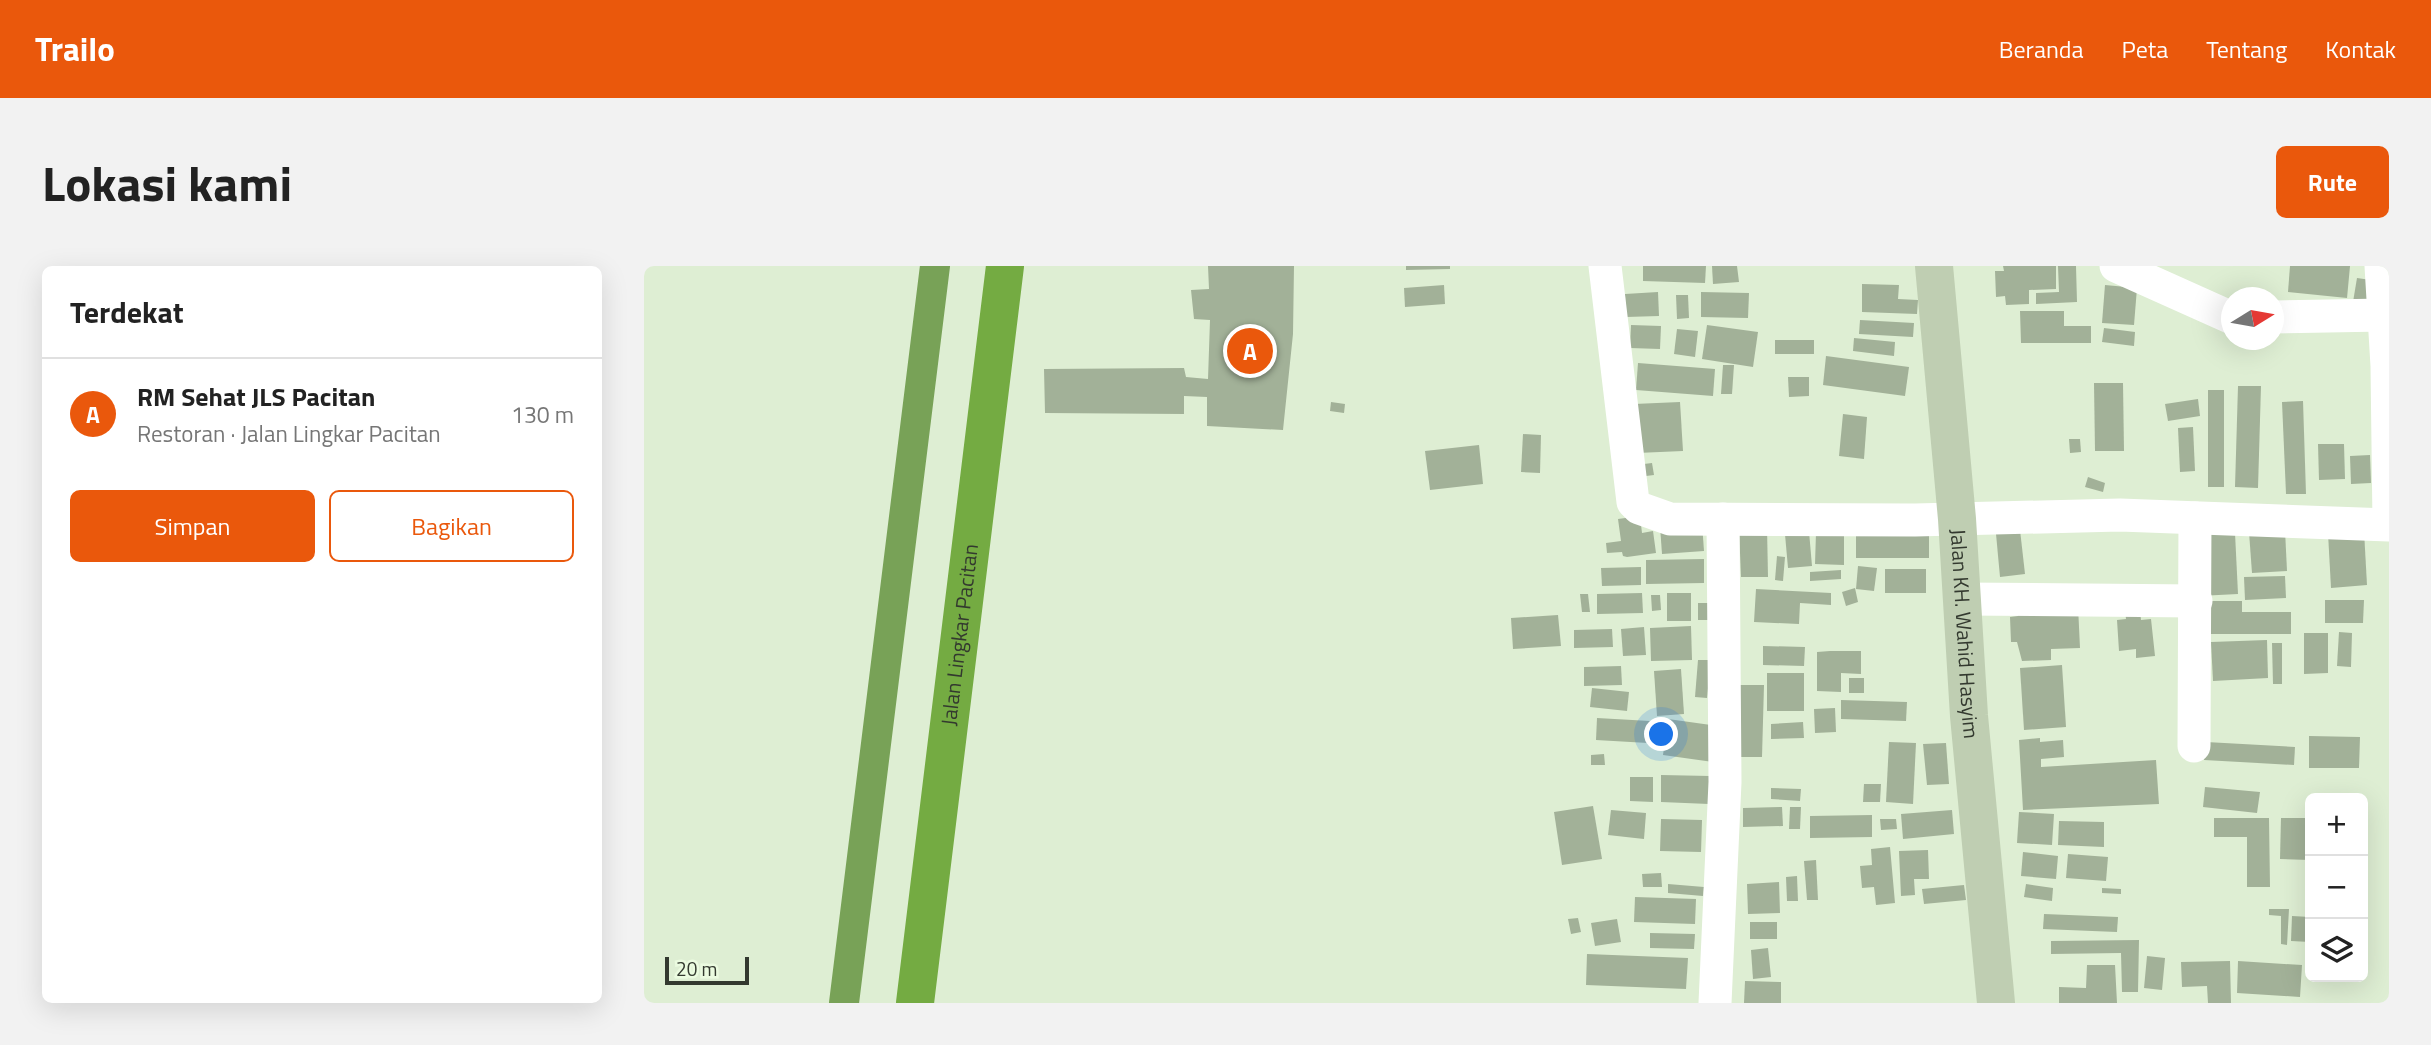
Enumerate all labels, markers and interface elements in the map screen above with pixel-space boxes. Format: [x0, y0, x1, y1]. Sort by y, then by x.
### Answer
text: Trailo [35, 24, 115, 74]
text: Beranda [1999, 31, 2084, 67]
text: Peta [2122, 31, 2168, 67]
text: Tentang [2206, 31, 2287, 67]
text: Kontak [2325, 31, 2396, 67]
text: Lokasi kami [42, 145, 292, 220]
button: Rute [2276, 146, 2389, 218]
north arrow [2221, 287, 2284, 350]
text: Terdekat [70, 289, 184, 335]
pin: A [1227, 325, 1273, 377]
text: RM Sehat JLS Pacitan [137, 377, 375, 416]
text: A [86, 397, 100, 432]
text: 130 m [511, 397, 574, 432]
text: Restoran · Jalan Lingkar Pacitan [137, 416, 441, 451]
button: Simpan [70, 490, 315, 562]
button: Bagikan [329, 490, 574, 562]
street label: Jalan KH. Wahid Hasyim [1943, 528, 1988, 740]
street label: Jalan Lingkar Pacitan [932, 542, 986, 727]
your location [1644, 717, 1678, 751]
map controls [2305, 793, 2368, 982]
button: + [2305, 793, 2368, 856]
button: − [2305, 856, 2368, 919]
button: layers [2305, 919, 2368, 982]
scale bar [665, 954, 749, 986]
text: 20 m [676, 954, 717, 983]

